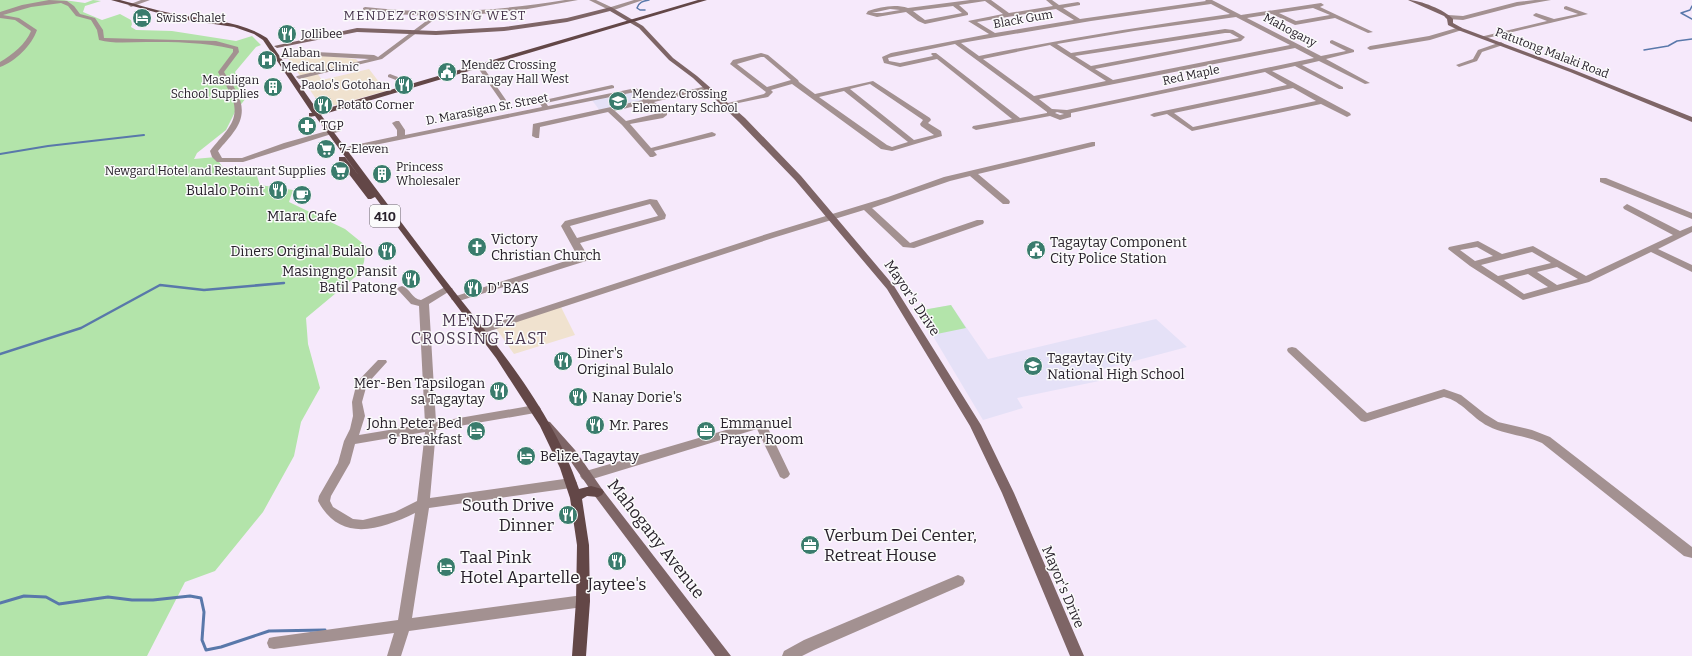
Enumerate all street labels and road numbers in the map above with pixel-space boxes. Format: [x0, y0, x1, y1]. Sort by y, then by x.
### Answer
street label: Black Gum [992, 7, 1054, 31]
street label: Mahogany [1261, 10, 1320, 50]
street label: Patutong Malaki Road [1493, 25, 1611, 81]
street label: Red Maple [1161, 62, 1221, 88]
street label: D. Marasigan Sr. Street [425, 90, 550, 128]
road number: 410 [370, 205, 400, 227]
street label: Mayor's Drive [881, 257, 943, 339]
street label: Mahogany Avenue [603, 475, 709, 603]
street label: Mayor's Drive [1038, 543, 1088, 631]

